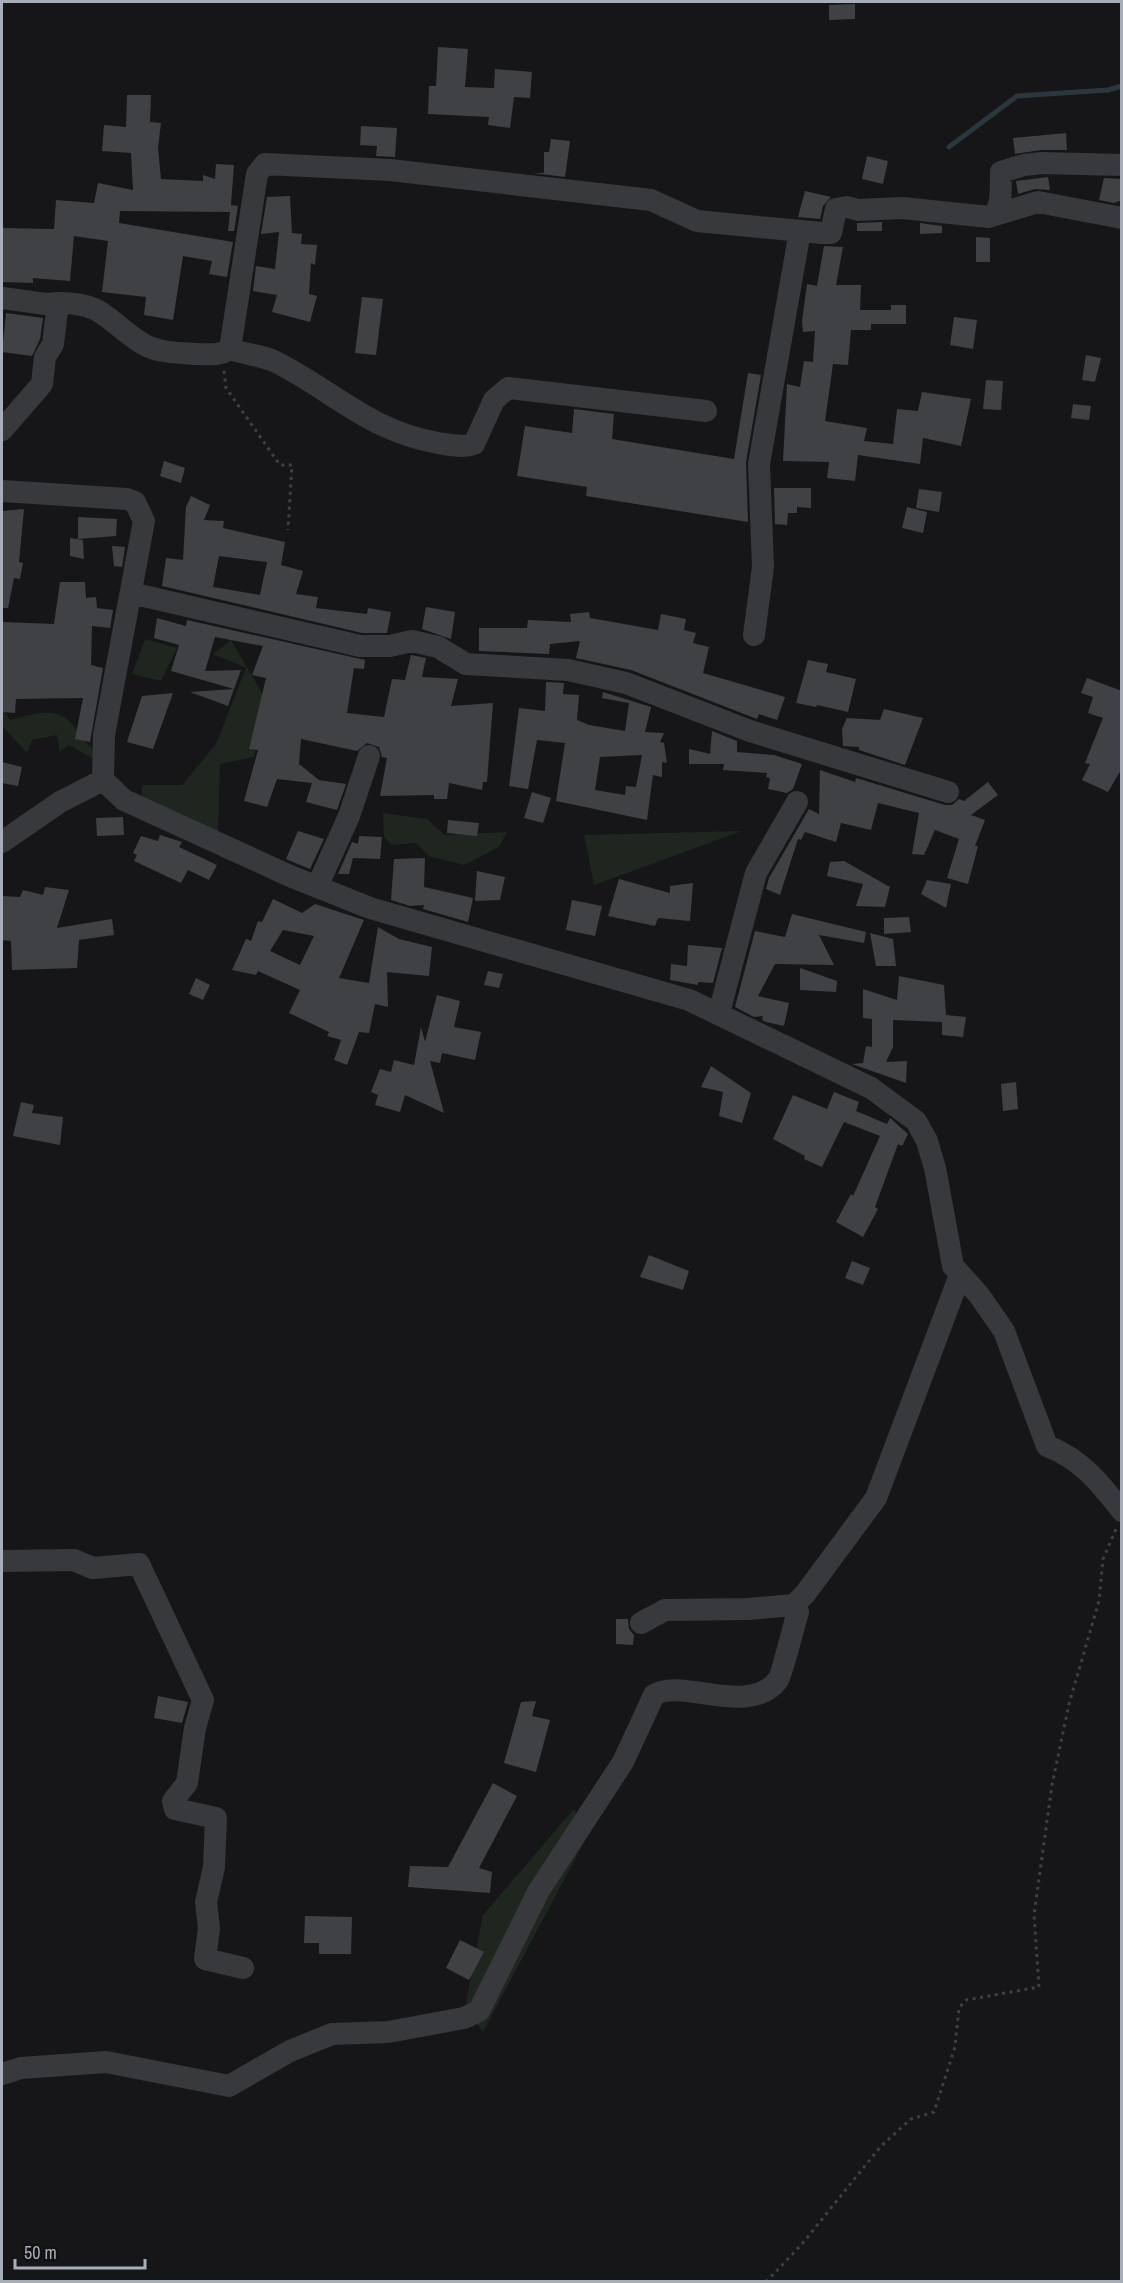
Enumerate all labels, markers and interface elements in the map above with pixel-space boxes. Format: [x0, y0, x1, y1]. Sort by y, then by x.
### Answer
scale bar [15, 2232, 146, 2270]
text: 50 m [24, 2240, 57, 2265]

